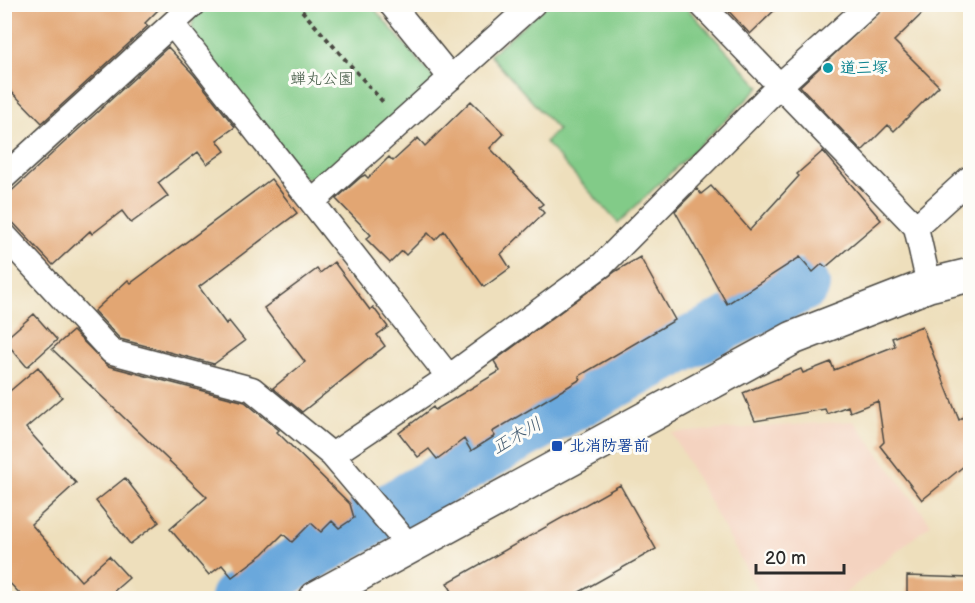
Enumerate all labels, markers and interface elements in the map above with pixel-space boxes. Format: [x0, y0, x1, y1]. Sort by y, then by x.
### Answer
place label: 道三塚 [840, 59, 888, 78]
marker: 道三塚 [821, 61, 835, 75]
park label: 蝉丸公園 [290, 70, 354, 89]
water label: 正木川 [488, 413, 546, 459]
place label: 北消防署前 [569, 437, 649, 456]
marker: 北消防署前 [550, 439, 564, 453]
scale bar [756, 537, 844, 575]
text: 20 m [765, 548, 806, 569]

